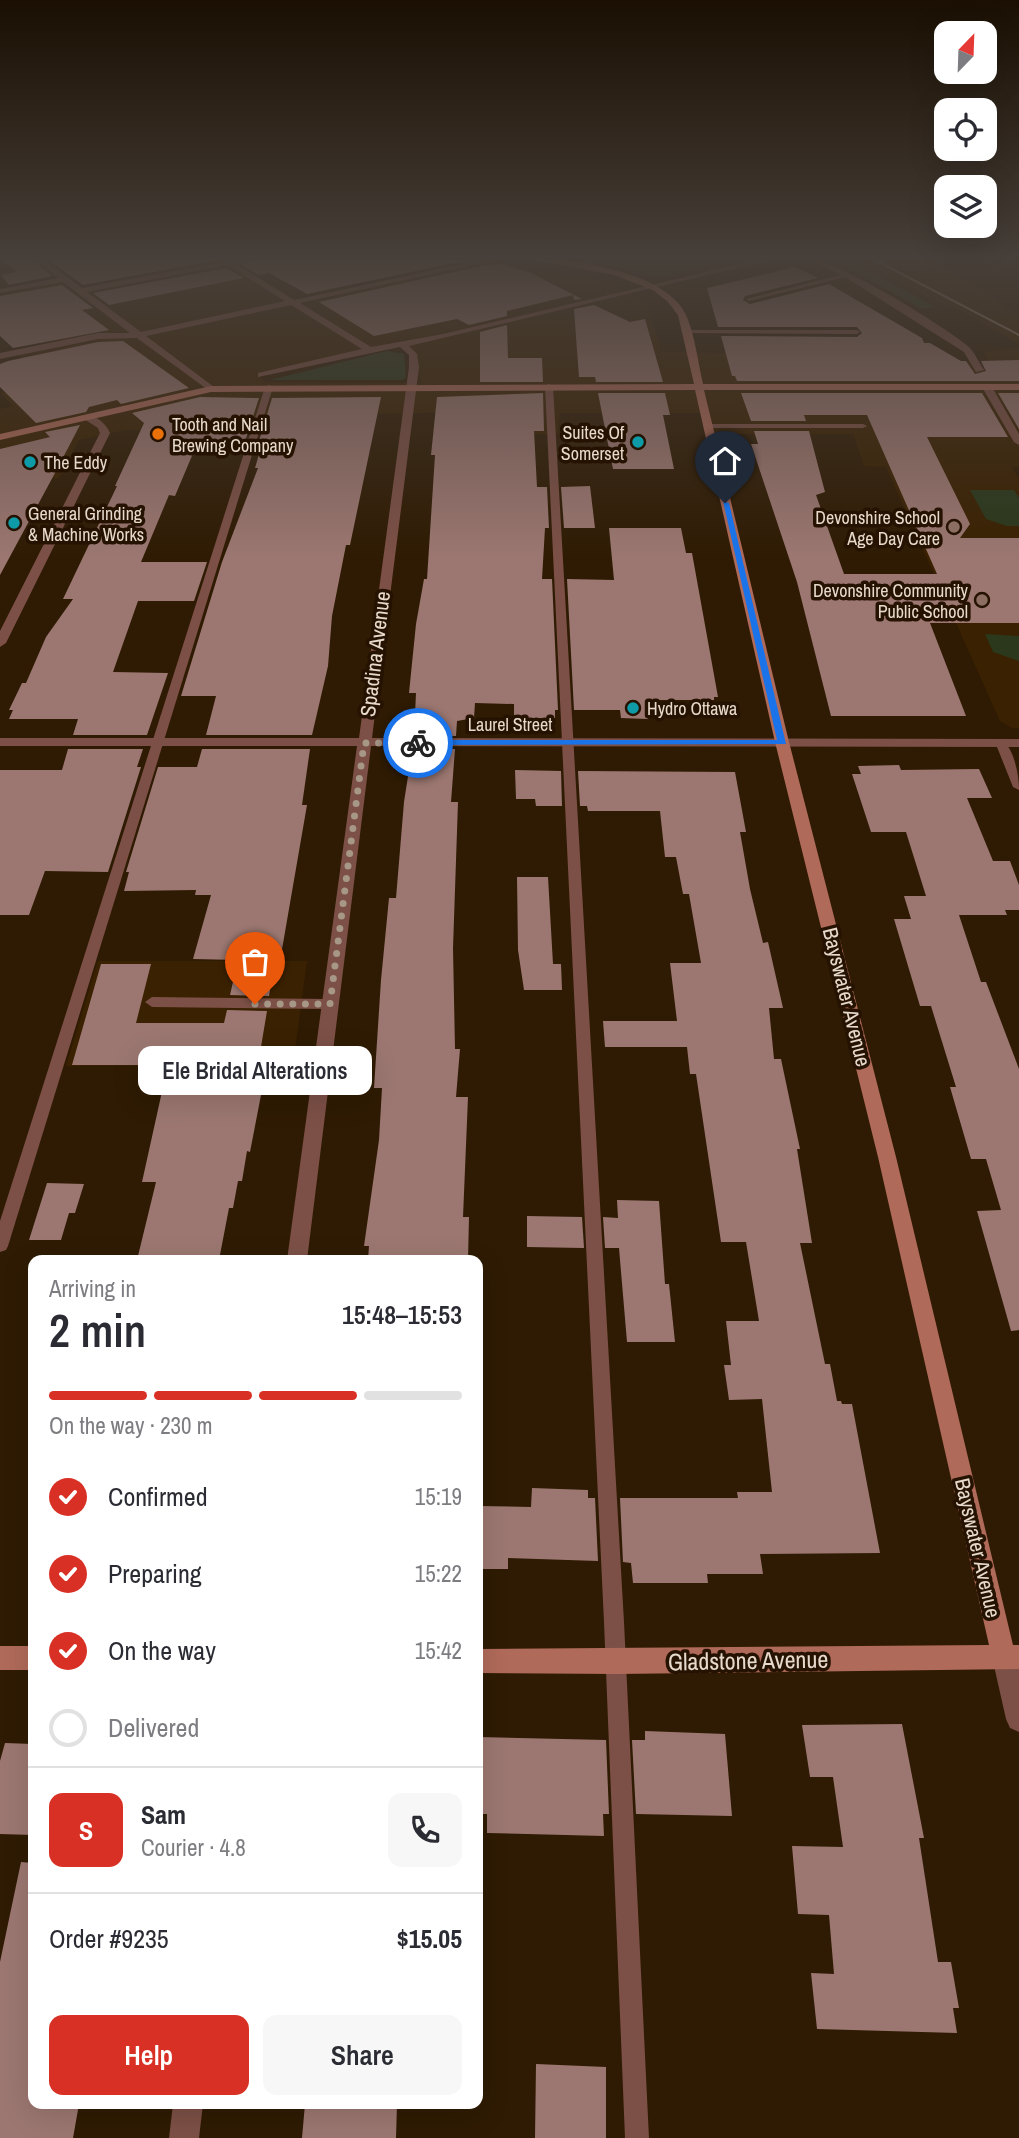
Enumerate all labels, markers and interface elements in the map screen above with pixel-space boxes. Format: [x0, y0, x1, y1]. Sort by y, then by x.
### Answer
north arrow [934, 21, 998, 84]
map controls [934, 21, 997, 238]
button: locate [934, 98, 997, 161]
button: layers [934, 175, 997, 238]
place label: Tooth and Nail Brewing Company [172, 412, 294, 458]
place label: Suites Of Somerset [561, 420, 625, 466]
marker: Tooth and Nail Brewing Company [150, 426, 166, 442]
pin [695, 431, 755, 503]
marker: Suites Of Somerset [630, 434, 646, 450]
icon: home [706, 442, 744, 480]
place label: The Eddy [44, 450, 108, 475]
marker: The Eddy [22, 454, 38, 470]
place label: General Grinding & Machine Works [28, 501, 144, 547]
place label: Devonshire School Age Day Care [815, 505, 940, 551]
marker: General Grinding & Machine Works [6, 515, 22, 531]
marker: Devonshire School Age Day Care [946, 519, 962, 535]
place label: Devonshire Community Public School [813, 578, 969, 624]
street label: Spadina Avenue [353, 590, 397, 718]
marker: Devonshire Community Public School [974, 592, 990, 608]
place label: Hydro Ottawa [647, 696, 737, 721]
marker: Hydro Ottawa [625, 700, 641, 716]
courier [383, 708, 453, 778]
street label: Laurel Street [468, 712, 552, 737]
icon: bike [399, 724, 437, 762]
street label: Bayswater Avenue [816, 924, 878, 1070]
pin [225, 932, 285, 1004]
icon: bag [236, 943, 274, 981]
callout: Ele Bridal Alterations [138, 1046, 372, 1095]
text: Ele Bridal Alterations [162, 1055, 348, 1086]
text: Arriving in [49, 1273, 136, 1304]
text: 15:48–15:53 [342, 1297, 462, 1332]
text: 2 min [49, 1299, 146, 1361]
text: On the way · 230 m [49, 1410, 213, 1441]
street label: Bayswater Avenue [948, 1475, 1008, 1621]
icon: check [49, 1478, 87, 1516]
text: Confirmed [108, 1479, 208, 1514]
text: 15:19 [415, 1481, 462, 1512]
icon: check [49, 1555, 87, 1593]
text: Preparing [108, 1556, 202, 1591]
text: 15:22 [415, 1558, 462, 1589]
icon: check [49, 1632, 87, 1670]
text: On the way [108, 1633, 216, 1668]
text: 15:42 [415, 1635, 462, 1666]
street label: Gladstone Avenue [667, 1643, 829, 1677]
text: Delivered [108, 1710, 199, 1745]
button: phone [388, 1793, 462, 1867]
text: Sam [141, 1797, 186, 1832]
text: S [79, 1813, 93, 1848]
text: Courier · 4.8 [141, 1832, 246, 1863]
text: Order #9235 [49, 1921, 169, 1956]
text: $15.05 [397, 1921, 462, 1956]
button: Help [49, 2015, 249, 2095]
button: Share [263, 2015, 462, 2095]

